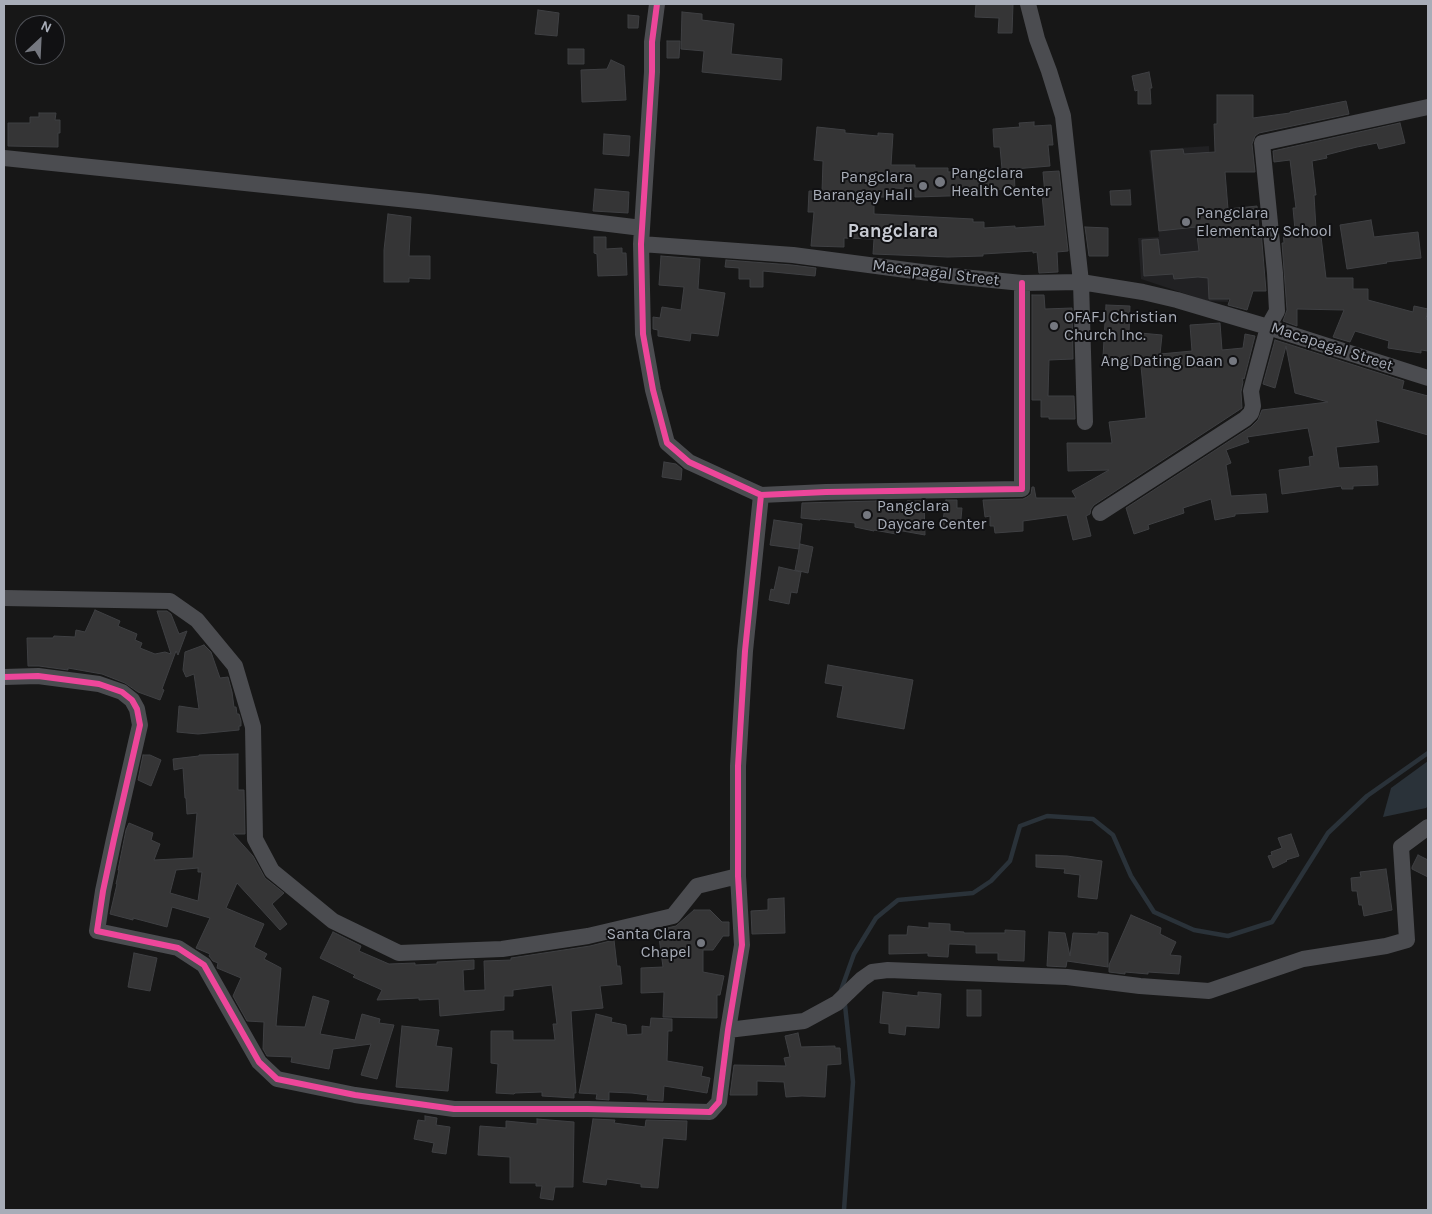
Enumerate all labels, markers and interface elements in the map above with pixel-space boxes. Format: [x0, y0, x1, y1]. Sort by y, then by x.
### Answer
north arrow [15, 15, 65, 65]
text: N [38, 17, 54, 37]
place label: Pangclara Health Center [951, 163, 1050, 201]
place label: Pangclara Barangay Hall [812, 167, 913, 205]
marker: Pangclara Health Center [933, 175, 947, 189]
marker: Pangclara Barangay Hall [917, 180, 929, 192]
place label: Pangclara Elementary School [1196, 203, 1332, 241]
marker: Pangclara Elementary School [1180, 216, 1192, 228]
district label: Pangclara [848, 221, 938, 243]
street label: Macapagal Street [871, 256, 1001, 290]
place label: OFAFJ Christian Church Inc. [1064, 307, 1177, 345]
street label: Macapagal Street [1268, 318, 1396, 376]
marker: OFAFJ Christian Church Inc. [1048, 320, 1060, 332]
place label: Ang Dating Daan [1101, 351, 1223, 371]
marker: Ang Dating Daan [1227, 355, 1239, 367]
place label: Pangclara Daycare Center [877, 496, 986, 534]
marker: Pangclara Daycare Center [861, 509, 873, 521]
place label: Santa Clara Chapel [607, 924, 691, 962]
marker: Santa Clara Chapel [695, 937, 707, 949]

